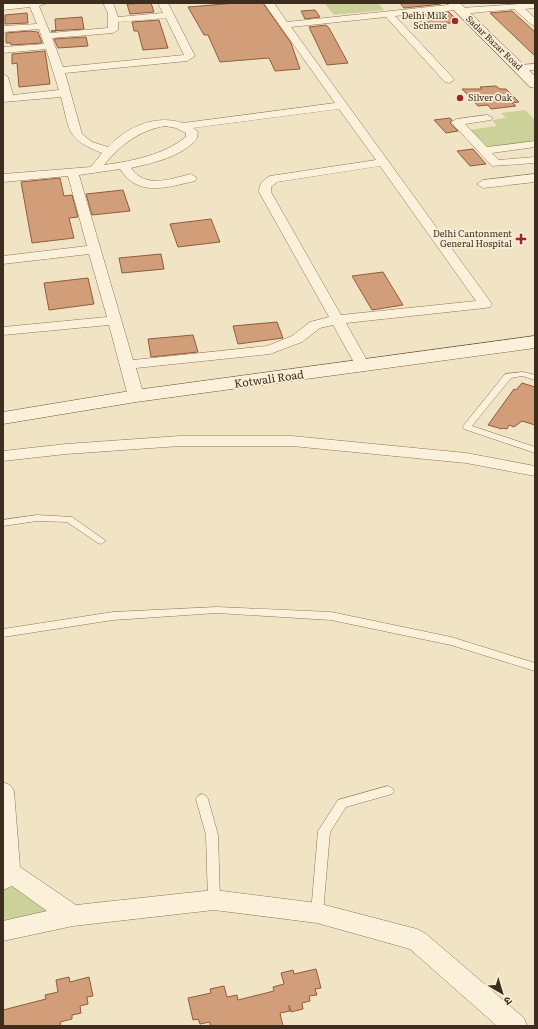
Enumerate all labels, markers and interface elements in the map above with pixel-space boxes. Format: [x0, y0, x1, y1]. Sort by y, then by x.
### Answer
place label: Delhi Milk Scheme [401, 8, 448, 32]
street label: Sadar Bazar Road [463, 11, 527, 73]
marker: Delhi Milk Scheme [450, 16, 460, 26]
place label: Silver Oak [468, 90, 513, 104]
marker: Silver Oak [455, 93, 465, 103]
place label: Delhi Cantonment General Hospital [433, 226, 512, 250]
marker: Delhi Cantonment General Hospital [515, 233, 527, 245]
street label: Kotwali Road [233, 365, 305, 391]
north arrow [482, 973, 522, 1013]
text: उ [501, 993, 516, 1010]

